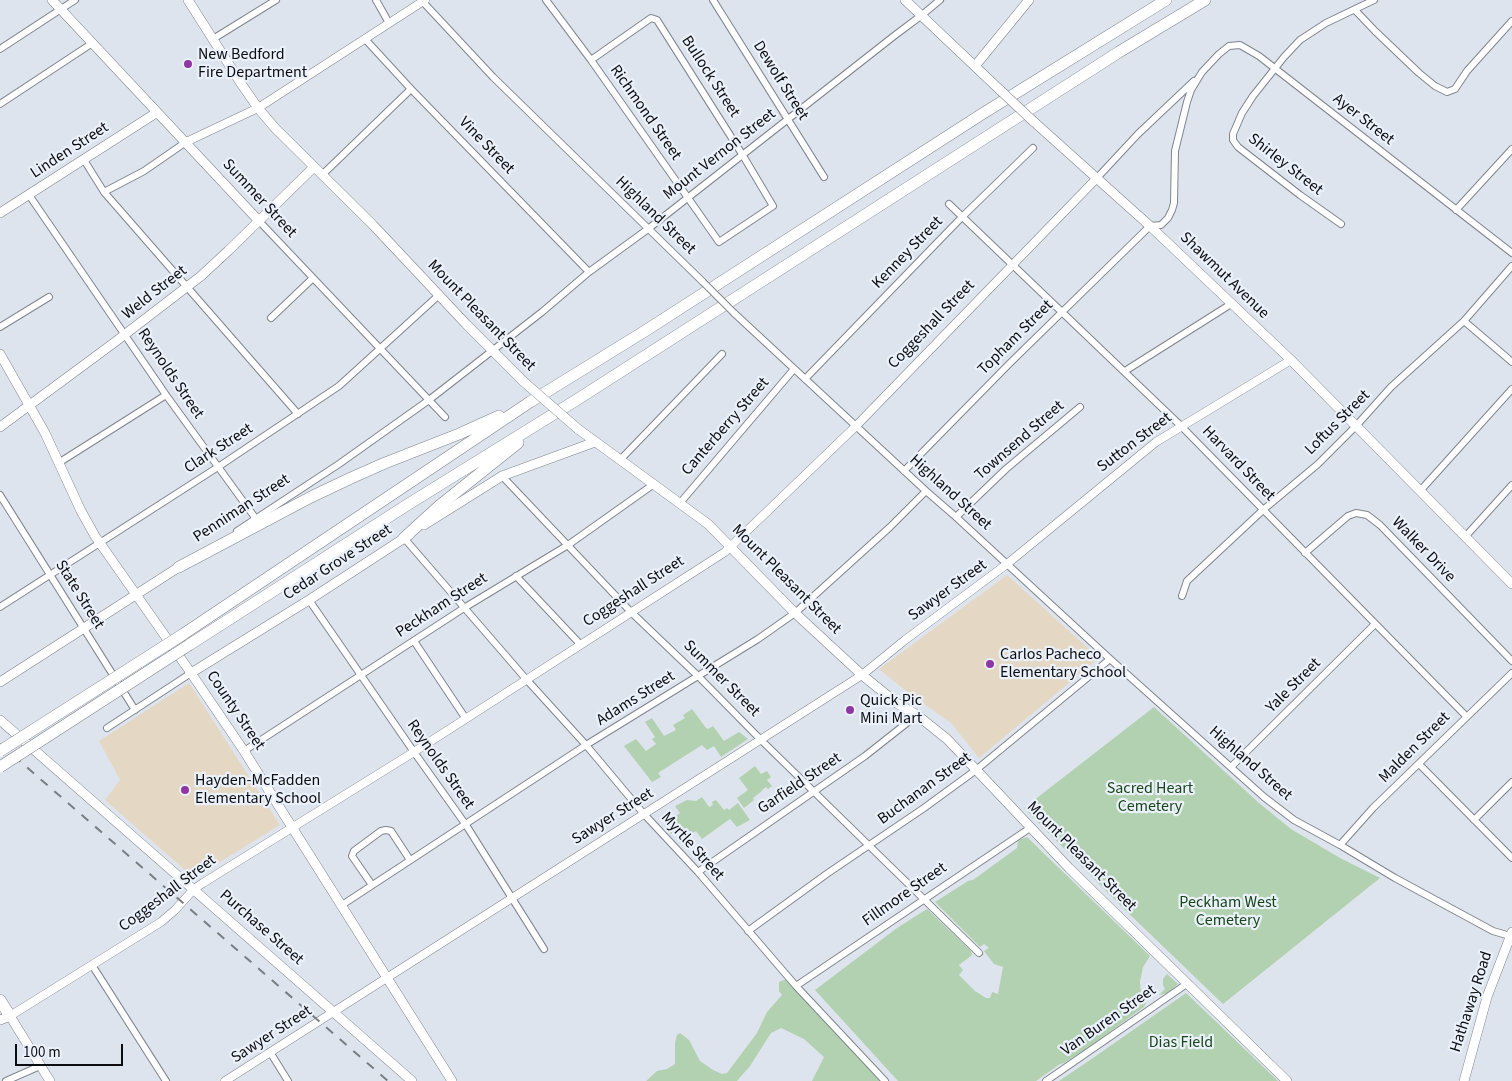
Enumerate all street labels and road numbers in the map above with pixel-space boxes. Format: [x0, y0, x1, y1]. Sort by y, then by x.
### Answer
street label: Bullock Street [677, 33, 743, 121]
street label: Dewolf Street [748, 38, 812, 124]
street label: Richmond Street [605, 62, 685, 164]
street label: Ayer Street [1328, 90, 1398, 150]
street label: Mount Vernon Street [660, 105, 780, 205]
street label: Vine Street [454, 113, 518, 179]
street label: Linden Street [27, 119, 113, 183]
street label: Shirley Street [1244, 130, 1326, 200]
street label: Summer Street [218, 156, 300, 242]
street label: Highland Street [611, 173, 699, 259]
street label: Kenney Street [869, 213, 947, 293]
street label: Shawmut Avenue [1175, 229, 1273, 323]
street label: Mount Pleasant Street [423, 256, 539, 376]
street label: Weld Street [119, 262, 191, 324]
street label: Coggeshall Street [885, 276, 979, 374]
street label: Topham Street [974, 296, 1058, 380]
street label: Reynolds Street [133, 325, 207, 423]
street label: Canterberry Street [678, 374, 774, 480]
street label: Loftus Street [1301, 386, 1375, 460]
street label: Townsend Street [971, 397, 1069, 485]
street label: Sutton Street [1094, 409, 1176, 477]
street label: Clark Street [181, 420, 257, 478]
street label: Harvard Street [1197, 422, 1279, 506]
street label: Highland Street [905, 451, 995, 535]
street label: Penniman Street [190, 471, 294, 547]
street label: Walker Drive [1387, 513, 1459, 587]
street label: Cedar Grove Street [280, 521, 396, 605]
street label: Mount Pleasant Street [727, 521, 845, 639]
street label: Coggeshall Street [580, 552, 688, 632]
street label: Sawyer Street [905, 556, 991, 626]
street label: State Street [50, 557, 108, 633]
street label: Peckham Street [393, 569, 491, 643]
street label: Summer Street [679, 637, 763, 721]
street label: Yale Street [1262, 654, 1326, 718]
street label: Adams Street [593, 667, 679, 731]
street label: County Street [201, 668, 269, 754]
street label: Malden Street [1375, 708, 1455, 788]
street label: Reynolds Street [402, 717, 478, 813]
street label: Highland Street [1204, 723, 1296, 805]
street label: Garfield Street [755, 749, 845, 819]
street label: Buchanan Street [874, 749, 976, 829]
street label: Sawyer Street [569, 784, 657, 850]
street label: Mount Pleasant Street [1022, 798, 1140, 916]
street label: Myrtle Street [656, 809, 728, 885]
street label: Coggeshall Street [116, 851, 220, 937]
street label: Fillmore Street [859, 859, 951, 931]
street label: Purchase Street [215, 886, 307, 970]
street label: Hathaway Road [1447, 949, 1497, 1055]
street label: Van Buren Street [1058, 981, 1160, 1061]
street label: Sawyer Street [228, 1002, 316, 1068]

